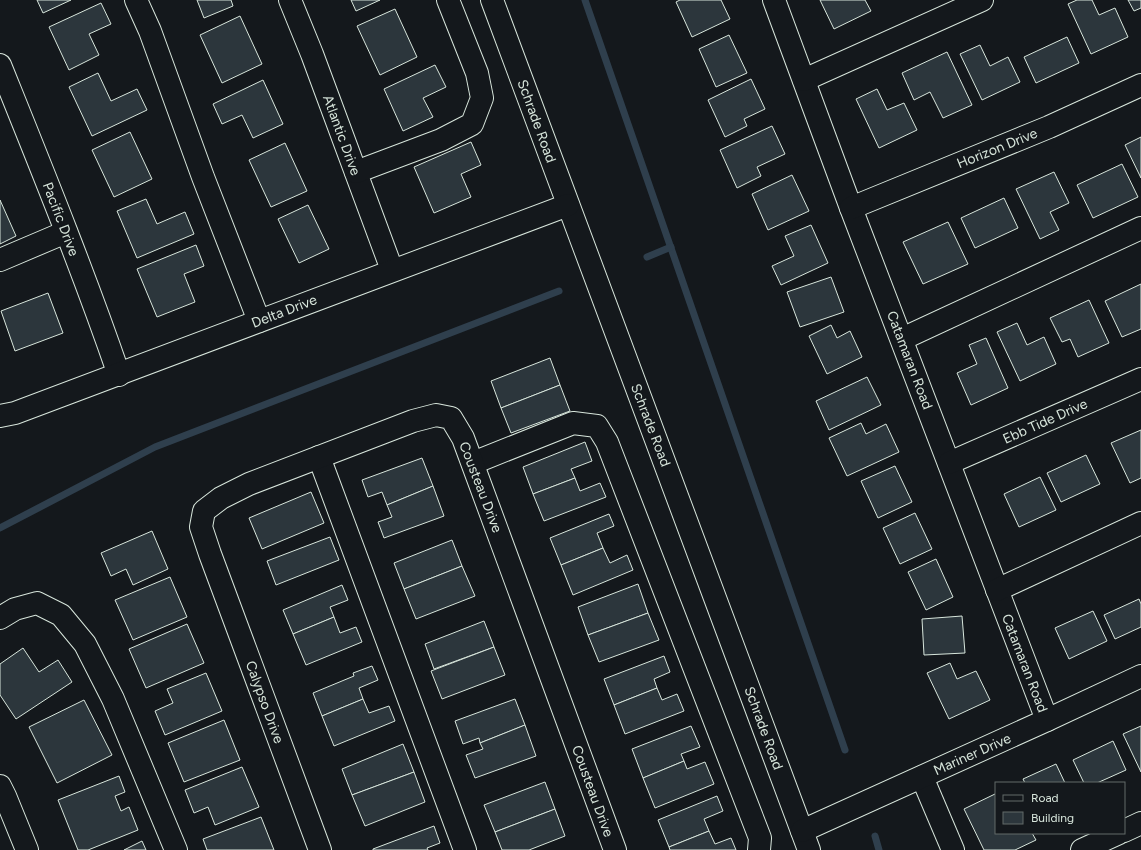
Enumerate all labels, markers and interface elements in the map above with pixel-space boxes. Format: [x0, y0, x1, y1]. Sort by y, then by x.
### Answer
street label: Schrade Road [514, 77, 559, 165]
street label: Atlantic Drive [319, 92, 364, 178]
street label: Horizon Drive [954, 124, 1040, 172]
street label: Pacific Drive [39, 180, 83, 259]
street label: Delta Drive [249, 291, 320, 332]
street label: Catamaran Road [883, 309, 936, 412]
street label: Schrade Road [627, 381, 674, 469]
street label: Ebb Tide Drive [1000, 395, 1090, 448]
street label: Cousteau Drive [455, 439, 506, 535]
street label: Catamaran Road [998, 612, 1051, 715]
street label: Calypso Drive [242, 659, 287, 746]
street label: Schrade Road [741, 684, 786, 772]
street label: Mariner Drive [931, 730, 1014, 779]
street label: Cousteau Drive [568, 743, 617, 840]
legend [995, 782, 1125, 834]
text: Road [1031, 791, 1059, 805]
text: Building [1031, 811, 1074, 825]

